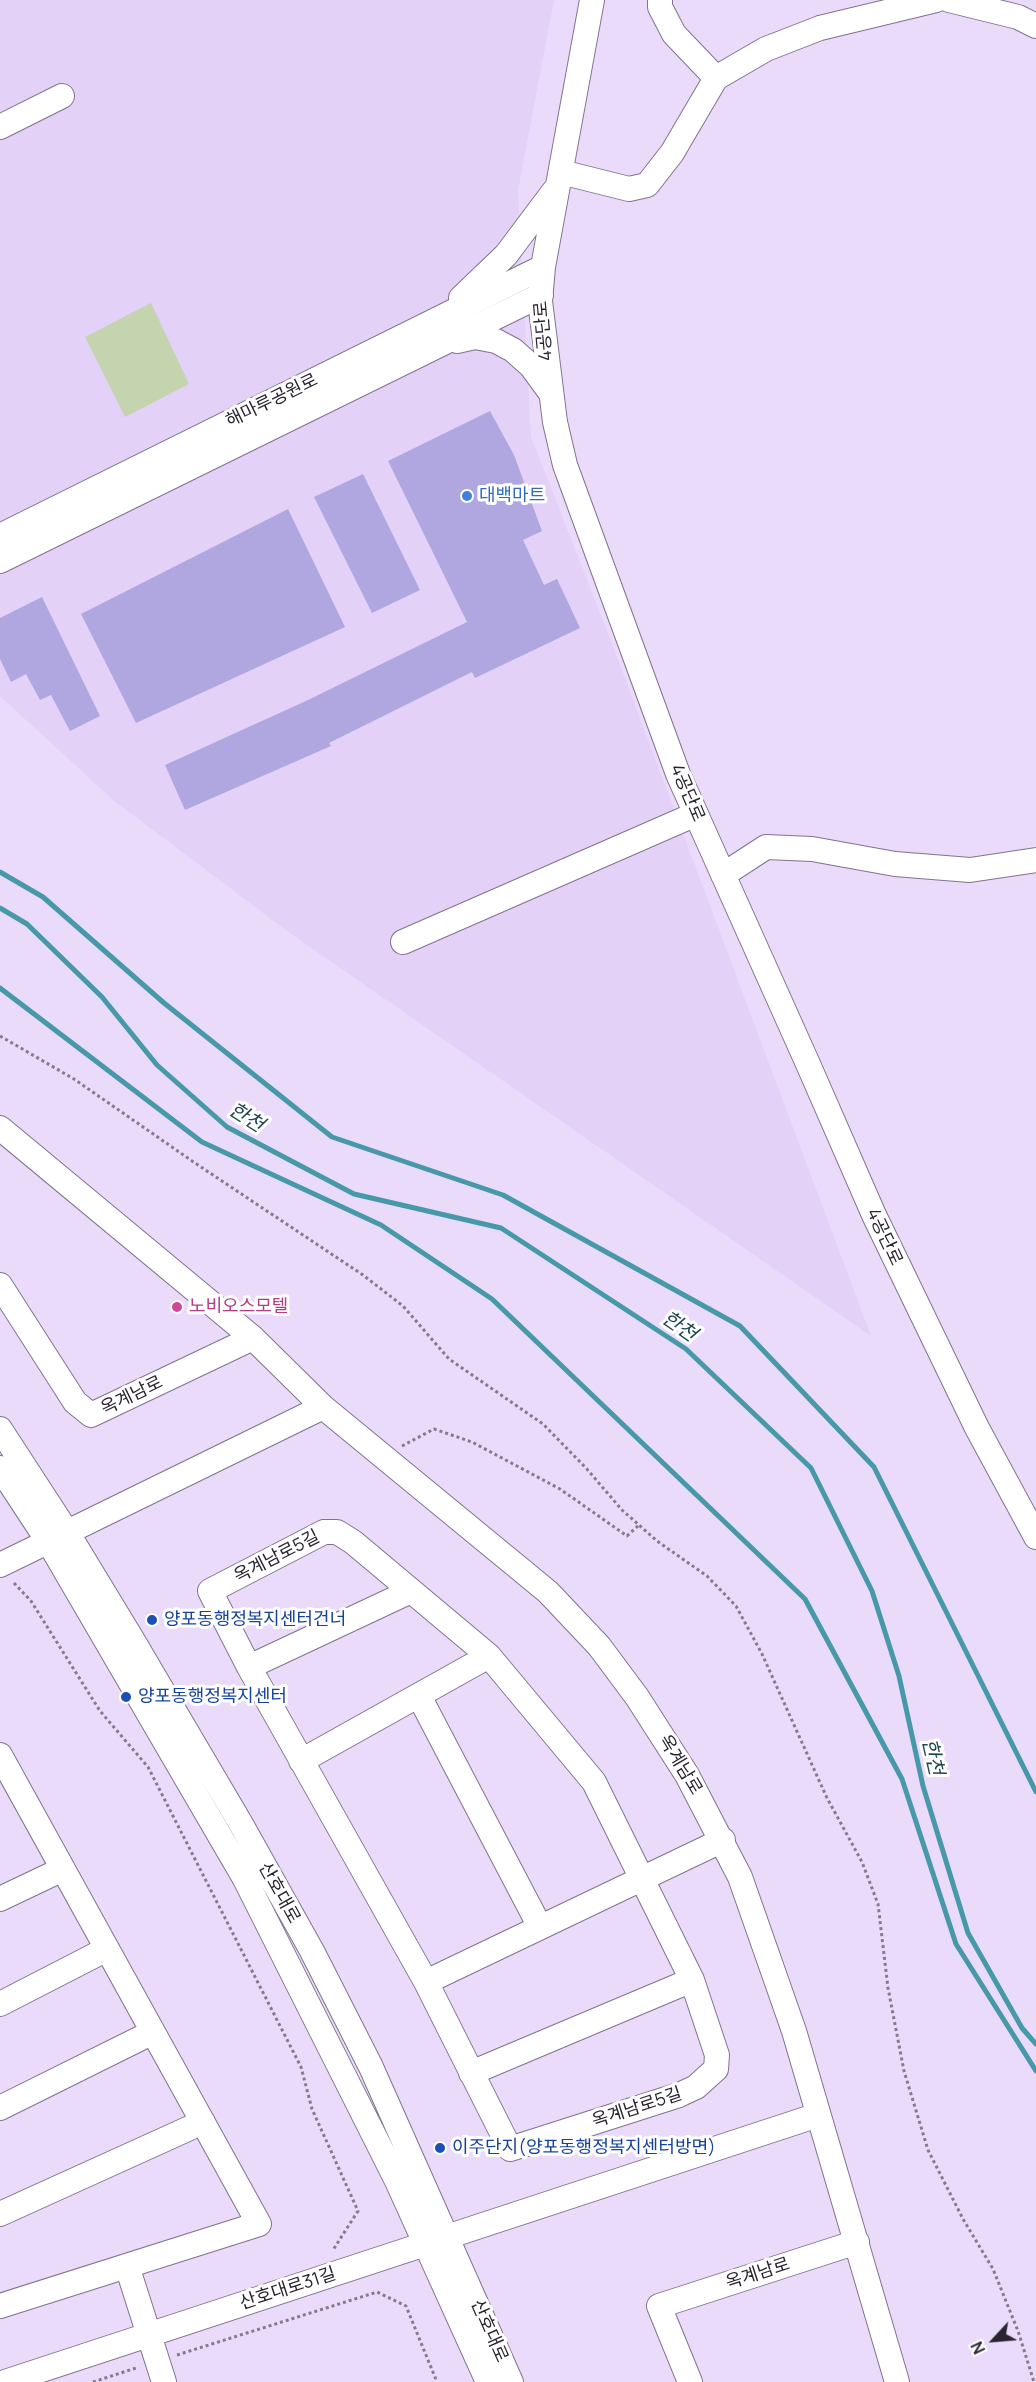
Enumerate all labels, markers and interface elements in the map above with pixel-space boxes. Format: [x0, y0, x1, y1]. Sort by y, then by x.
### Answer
street label: 4공단로 [531, 300, 557, 362]
street label: 해마루공원로 [223, 370, 321, 432]
place label: 대백마트 [479, 485, 545, 507]
marker: 대백마트 [460, 489, 474, 503]
street label: 4공단로 [665, 761, 709, 825]
water label: 한천 [224, 1098, 268, 1138]
street label: 4공단로 [861, 1205, 907, 1269]
place label: 노비오스모텔 [189, 1296, 288, 1318]
marker: 노비오스모텔 [170, 1300, 184, 1314]
water label: 한천 [657, 1307, 701, 1347]
street label: 옥계남로 [97, 1372, 167, 1420]
street label: 옥계남로5길 [231, 1526, 323, 1588]
place label: 양포동행정복지센터건너 [164, 1609, 346, 1631]
marker: 양포동행정복지센터건너 [145, 1613, 159, 1627]
place label: 양포동행정복지센터 [138, 1686, 287, 1708]
marker: 양포동행정복지센터 [119, 1690, 133, 1704]
street label: 옥계남로 [654, 1731, 706, 1799]
water label: 한천 [916, 1736, 948, 1778]
street label: 산호대로 [253, 1859, 305, 1927]
street label: 옥계남로5길 [589, 2083, 685, 2133]
place label: 이주단지(양포동행정복지센터방면) [452, 2137, 716, 2159]
marker: 이주단지(양포동행정복지센터방면) [433, 2141, 447, 2155]
street label: 옥계남로 [723, 2253, 793, 2295]
street label: 산호대로31길 [237, 2263, 339, 2315]
street label: 산호대로 [466, 2296, 512, 2366]
north arrow [964, 2310, 1024, 2370]
text: N [965, 2338, 990, 2358]

